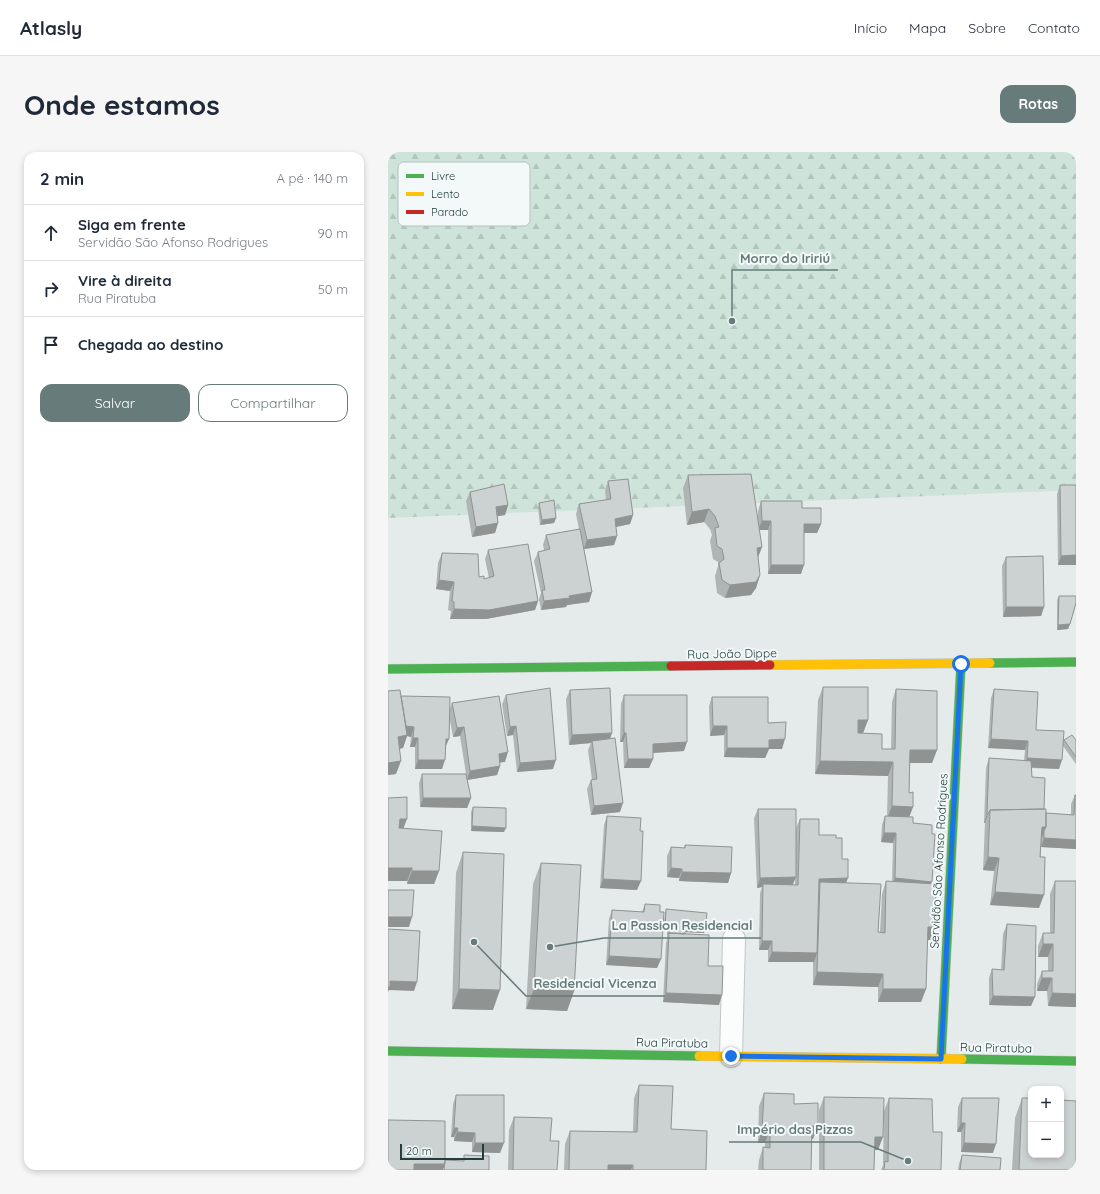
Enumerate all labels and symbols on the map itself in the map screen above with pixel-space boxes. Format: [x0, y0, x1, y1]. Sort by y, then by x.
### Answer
legend [398, 162, 530, 226]
text: Livre [431, 169, 455, 183]
text: Lento [431, 187, 460, 201]
text: Parado [431, 205, 469, 219]
callout: Morro do Iririú [732, 245, 838, 270]
text: Morro do Iririú [740, 250, 830, 266]
street label: Rua João Dippe [687, 645, 777, 662]
route start [952, 655, 970, 673]
street label: Servidão São Afonso Rodrigues [926, 773, 951, 949]
callout: La Passion Residencial [604, 913, 761, 938]
text: La Passion Residencial [611, 917, 753, 933]
callout: Residencial Vicenza [526, 971, 665, 996]
text: Residencial Vicenza [533, 975, 657, 991]
street label: Rua Piratuba [636, 1034, 708, 1051]
street label: Rua Piratuba [960, 1039, 1032, 1056]
route end [722, 1047, 740, 1065]
callout: Império das Pizzas [729, 1117, 861, 1142]
text: Império das Pizzas [737, 1121, 853, 1137]
scale bar [400, 1142, 484, 1161]

